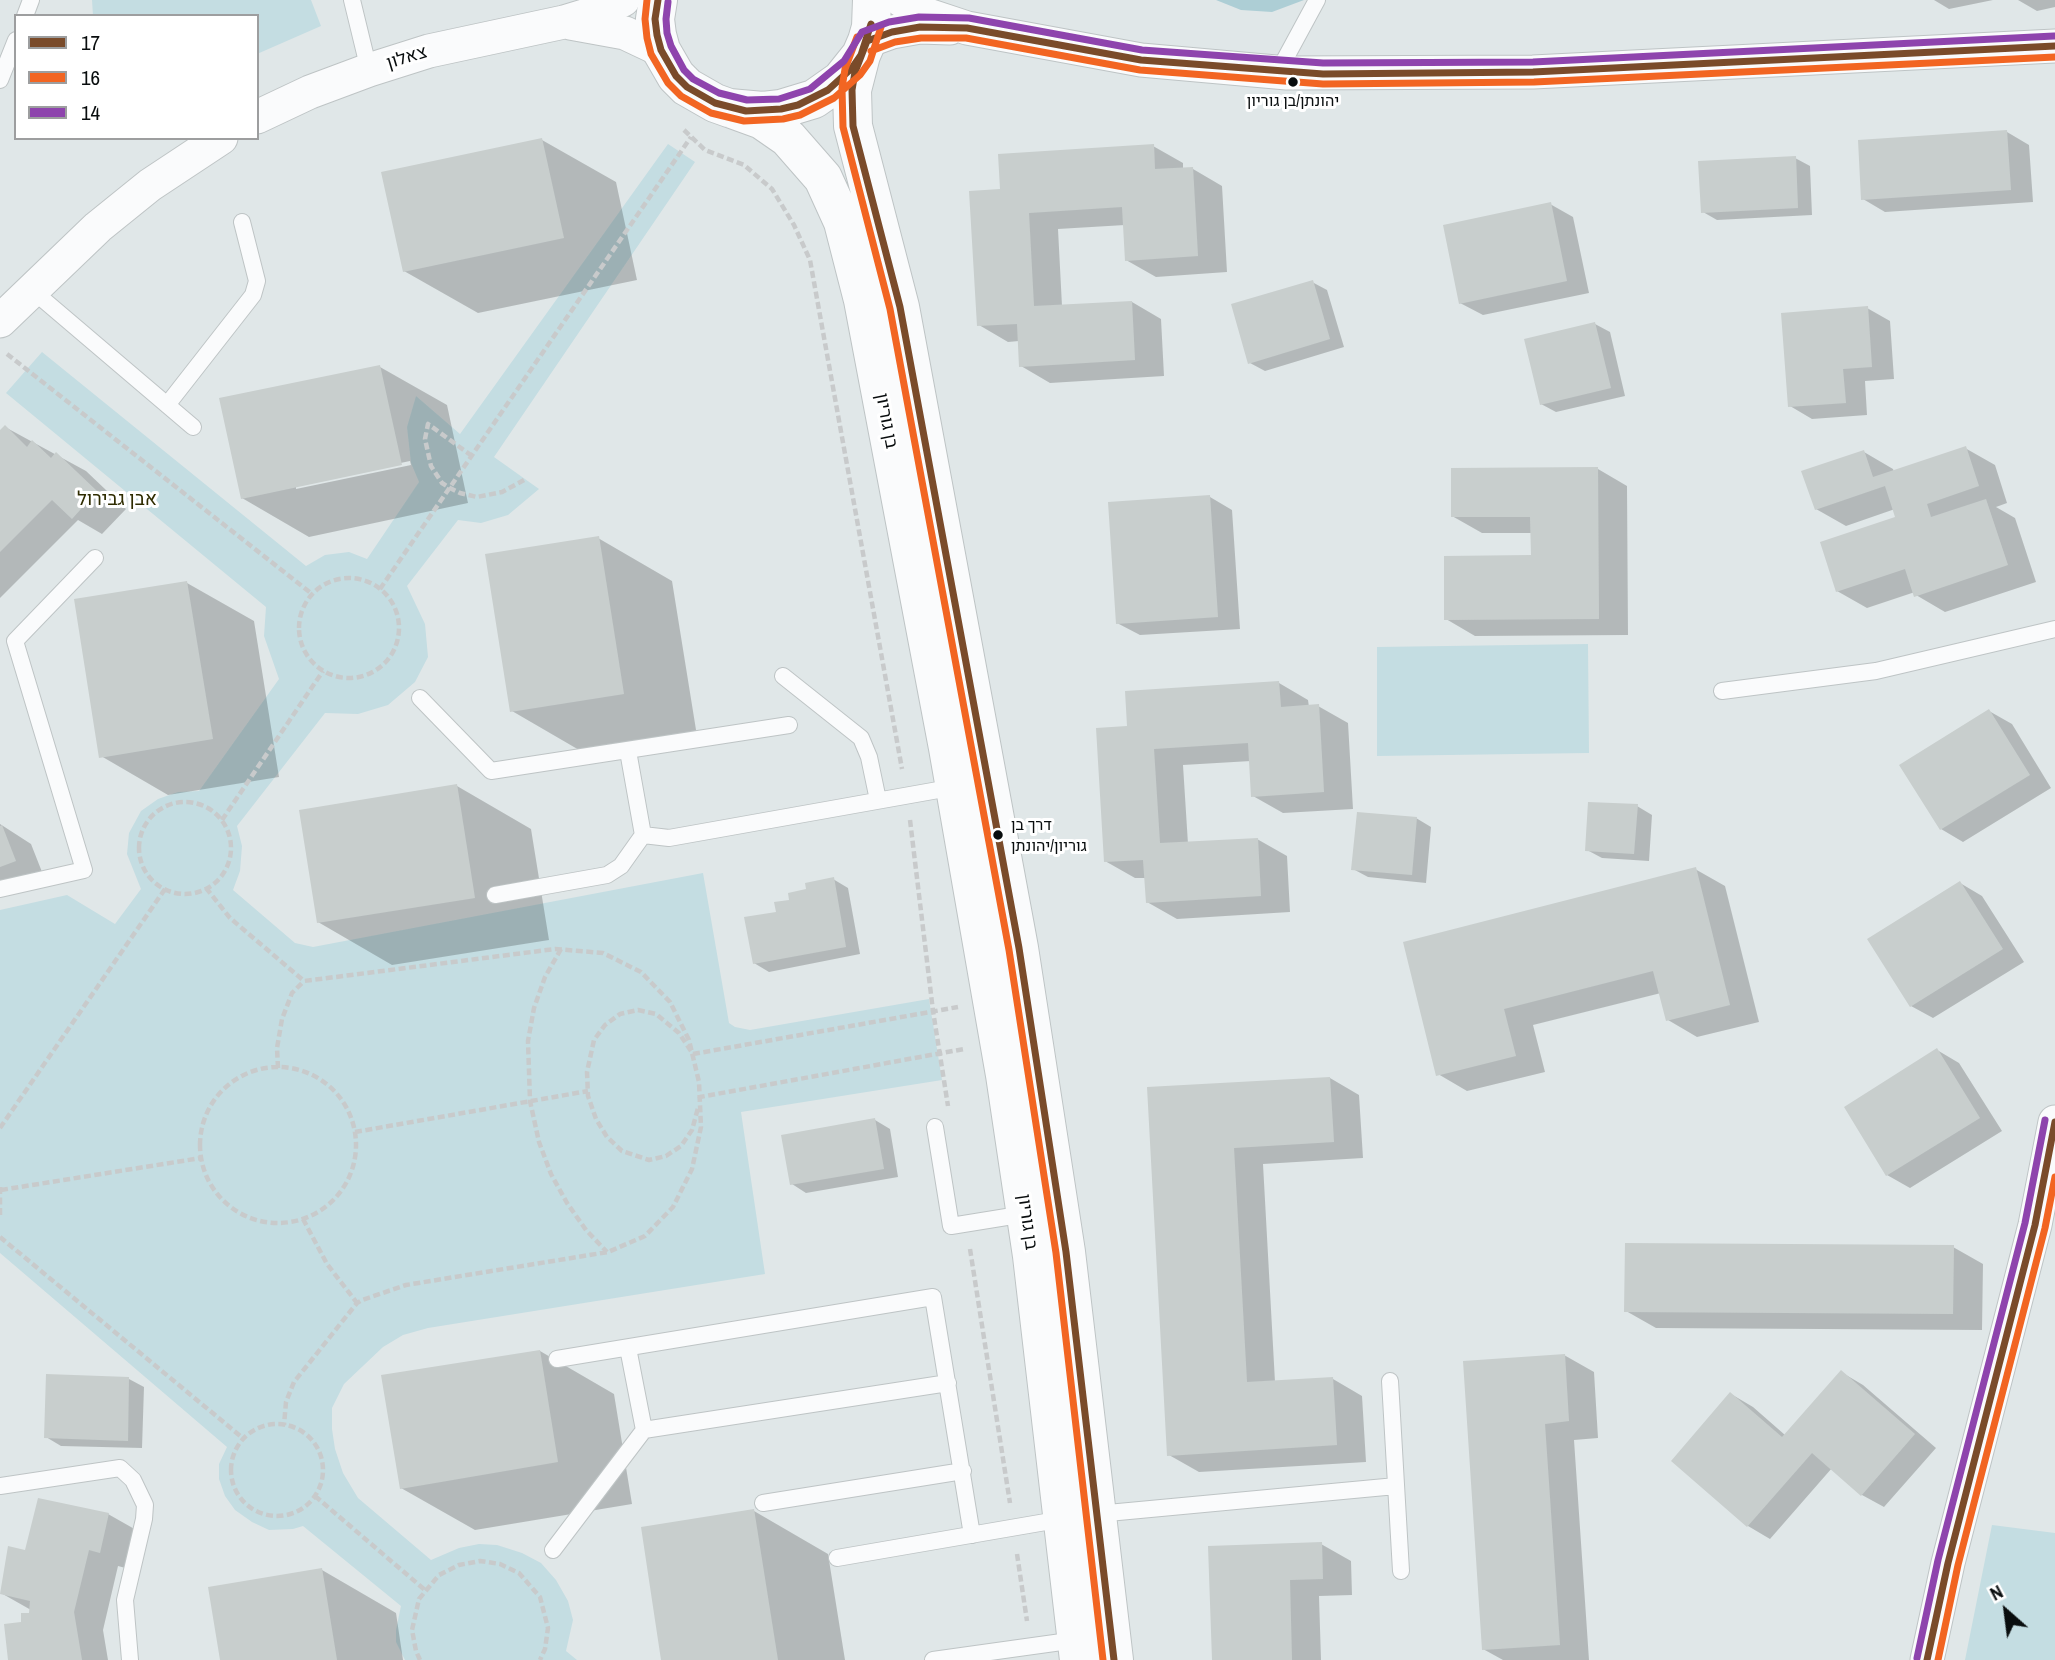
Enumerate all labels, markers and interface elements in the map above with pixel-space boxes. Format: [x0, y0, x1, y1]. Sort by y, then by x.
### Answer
legend [14, 14, 259, 140]
text: 17 [81, 28, 100, 57]
street label: צאלון [384, 42, 430, 74]
text: 16 [81, 63, 100, 92]
marker: יהונתן/בן גוריון [1286, 75, 1300, 89]
place label: יהונתן/בן גוריון [1247, 92, 1339, 112]
text: 14 [81, 98, 100, 127]
street label: בן גוריון [870, 392, 902, 450]
district label: אבן גבירול [77, 489, 157, 511]
place label: דרך בן גוריון/יהונתן [1011, 816, 1087, 854]
marker: דרך בן גוריון/יהונתן [991, 828, 1005, 842]
street label: בן גוריון [1012, 1193, 1042, 1251]
north arrow [1971, 1576, 2041, 1646]
text: N [1985, 1578, 2007, 1607]

